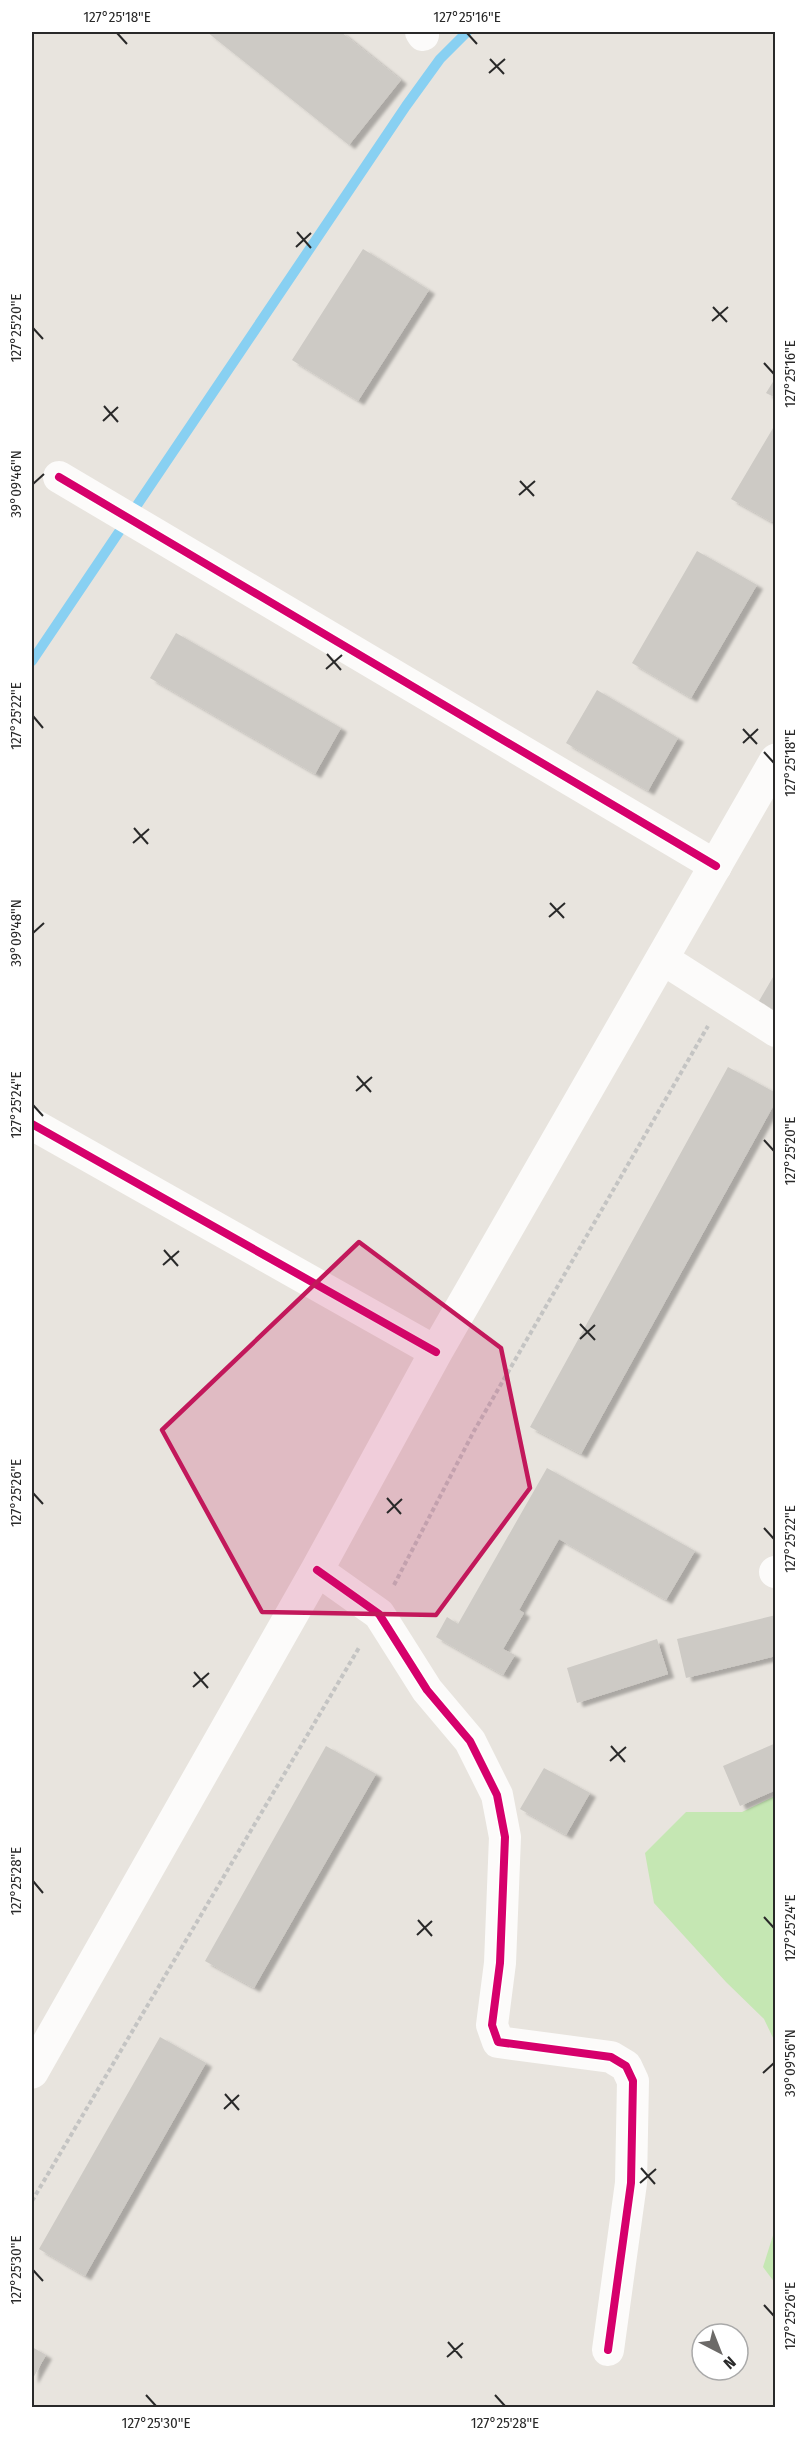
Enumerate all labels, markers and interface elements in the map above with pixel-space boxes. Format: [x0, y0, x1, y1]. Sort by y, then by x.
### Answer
text: 127°25'18"E [83, 8, 151, 26]
text: 127°25'16"E [433, 8, 501, 26]
text: 127°25'20"E [7, 294, 25, 362]
text: 127°25'16"E [781, 340, 799, 408]
text: 39°09'46"N [7, 450, 25, 518]
text: 127°25'22"E [7, 682, 25, 750]
text: 127°25'18"E [781, 729, 799, 797]
text: 39°09'48"N [7, 899, 25, 967]
text: 127°25'24"E [7, 1071, 25, 1139]
text: 127°25'20"E [781, 1117, 799, 1185]
text: 127°25'26"E [7, 1459, 25, 1527]
text: 127°25'22"E [781, 1505, 799, 1573]
text: 127°25'28"E [7, 1847, 25, 1915]
text: 127°25'24"E [781, 1894, 799, 1962]
text: 39°09'56"N [781, 2029, 799, 2097]
text: 127°25'30"E [7, 2236, 25, 2304]
text: 127°25'26"E [781, 2282, 799, 2350]
north arrow [690, 2322, 750, 2382]
text: N [720, 2353, 740, 2373]
text: 127°25'30"E [122, 2414, 190, 2432]
text: 127°25'28"E [471, 2414, 539, 2432]

